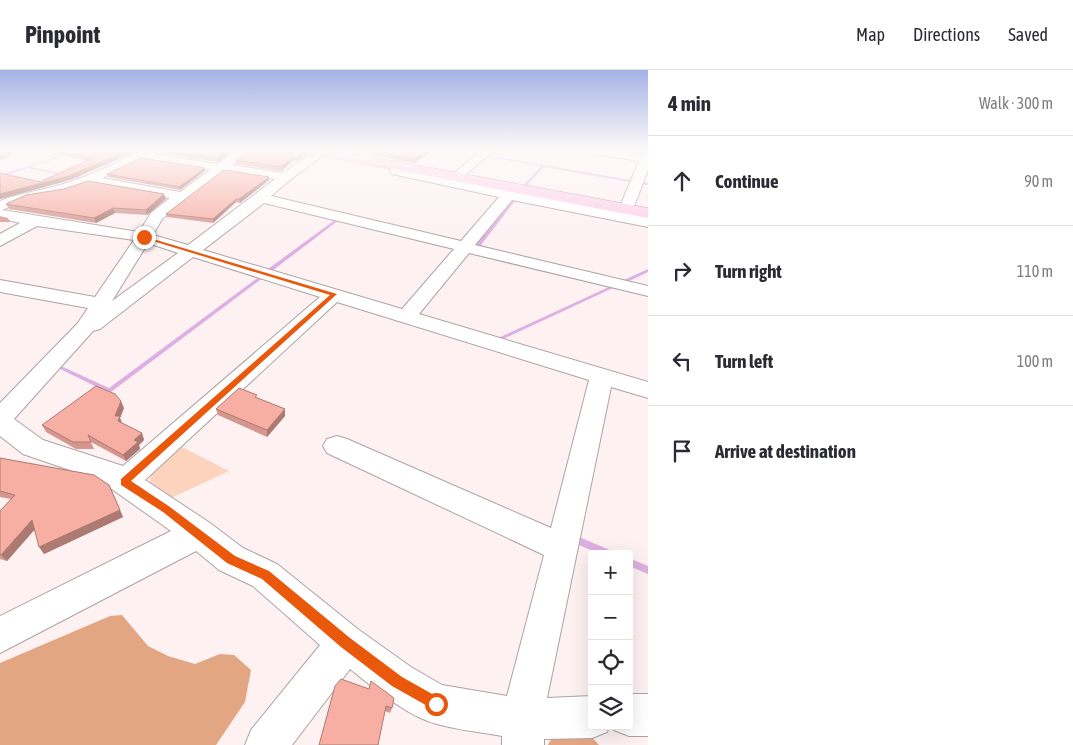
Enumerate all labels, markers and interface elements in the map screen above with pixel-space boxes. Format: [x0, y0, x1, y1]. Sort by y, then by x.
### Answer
text: Pinpoint [25, 21, 100, 48]
text: Map [856, 24, 885, 45]
text: Directions [913, 24, 980, 45]
text: Saved [1008, 24, 1048, 45]
text: 4 min [668, 91, 711, 115]
text: Walk · 300 m [979, 94, 1053, 112]
icon: ahead [668, 167, 696, 195]
text: Continue [715, 170, 779, 192]
text: 90 m [1024, 172, 1053, 190]
route end [133, 226, 156, 249]
icon: right [668, 257, 696, 285]
text: Turn right [715, 260, 782, 282]
text: 110 m [1017, 262, 1053, 280]
icon: left [668, 347, 696, 375]
text: Turn left [715, 350, 773, 372]
text: 100 m [1017, 352, 1053, 370]
icon: arrive [668, 437, 696, 465]
text: Arrive at destination [715, 440, 856, 462]
map controls [588, 550, 633, 730]
button: + [588, 550, 633, 595]
button: − [588, 595, 633, 640]
button: locate [588, 640, 633, 685]
button: layers [588, 685, 633, 730]
route start [425, 693, 448, 716]

